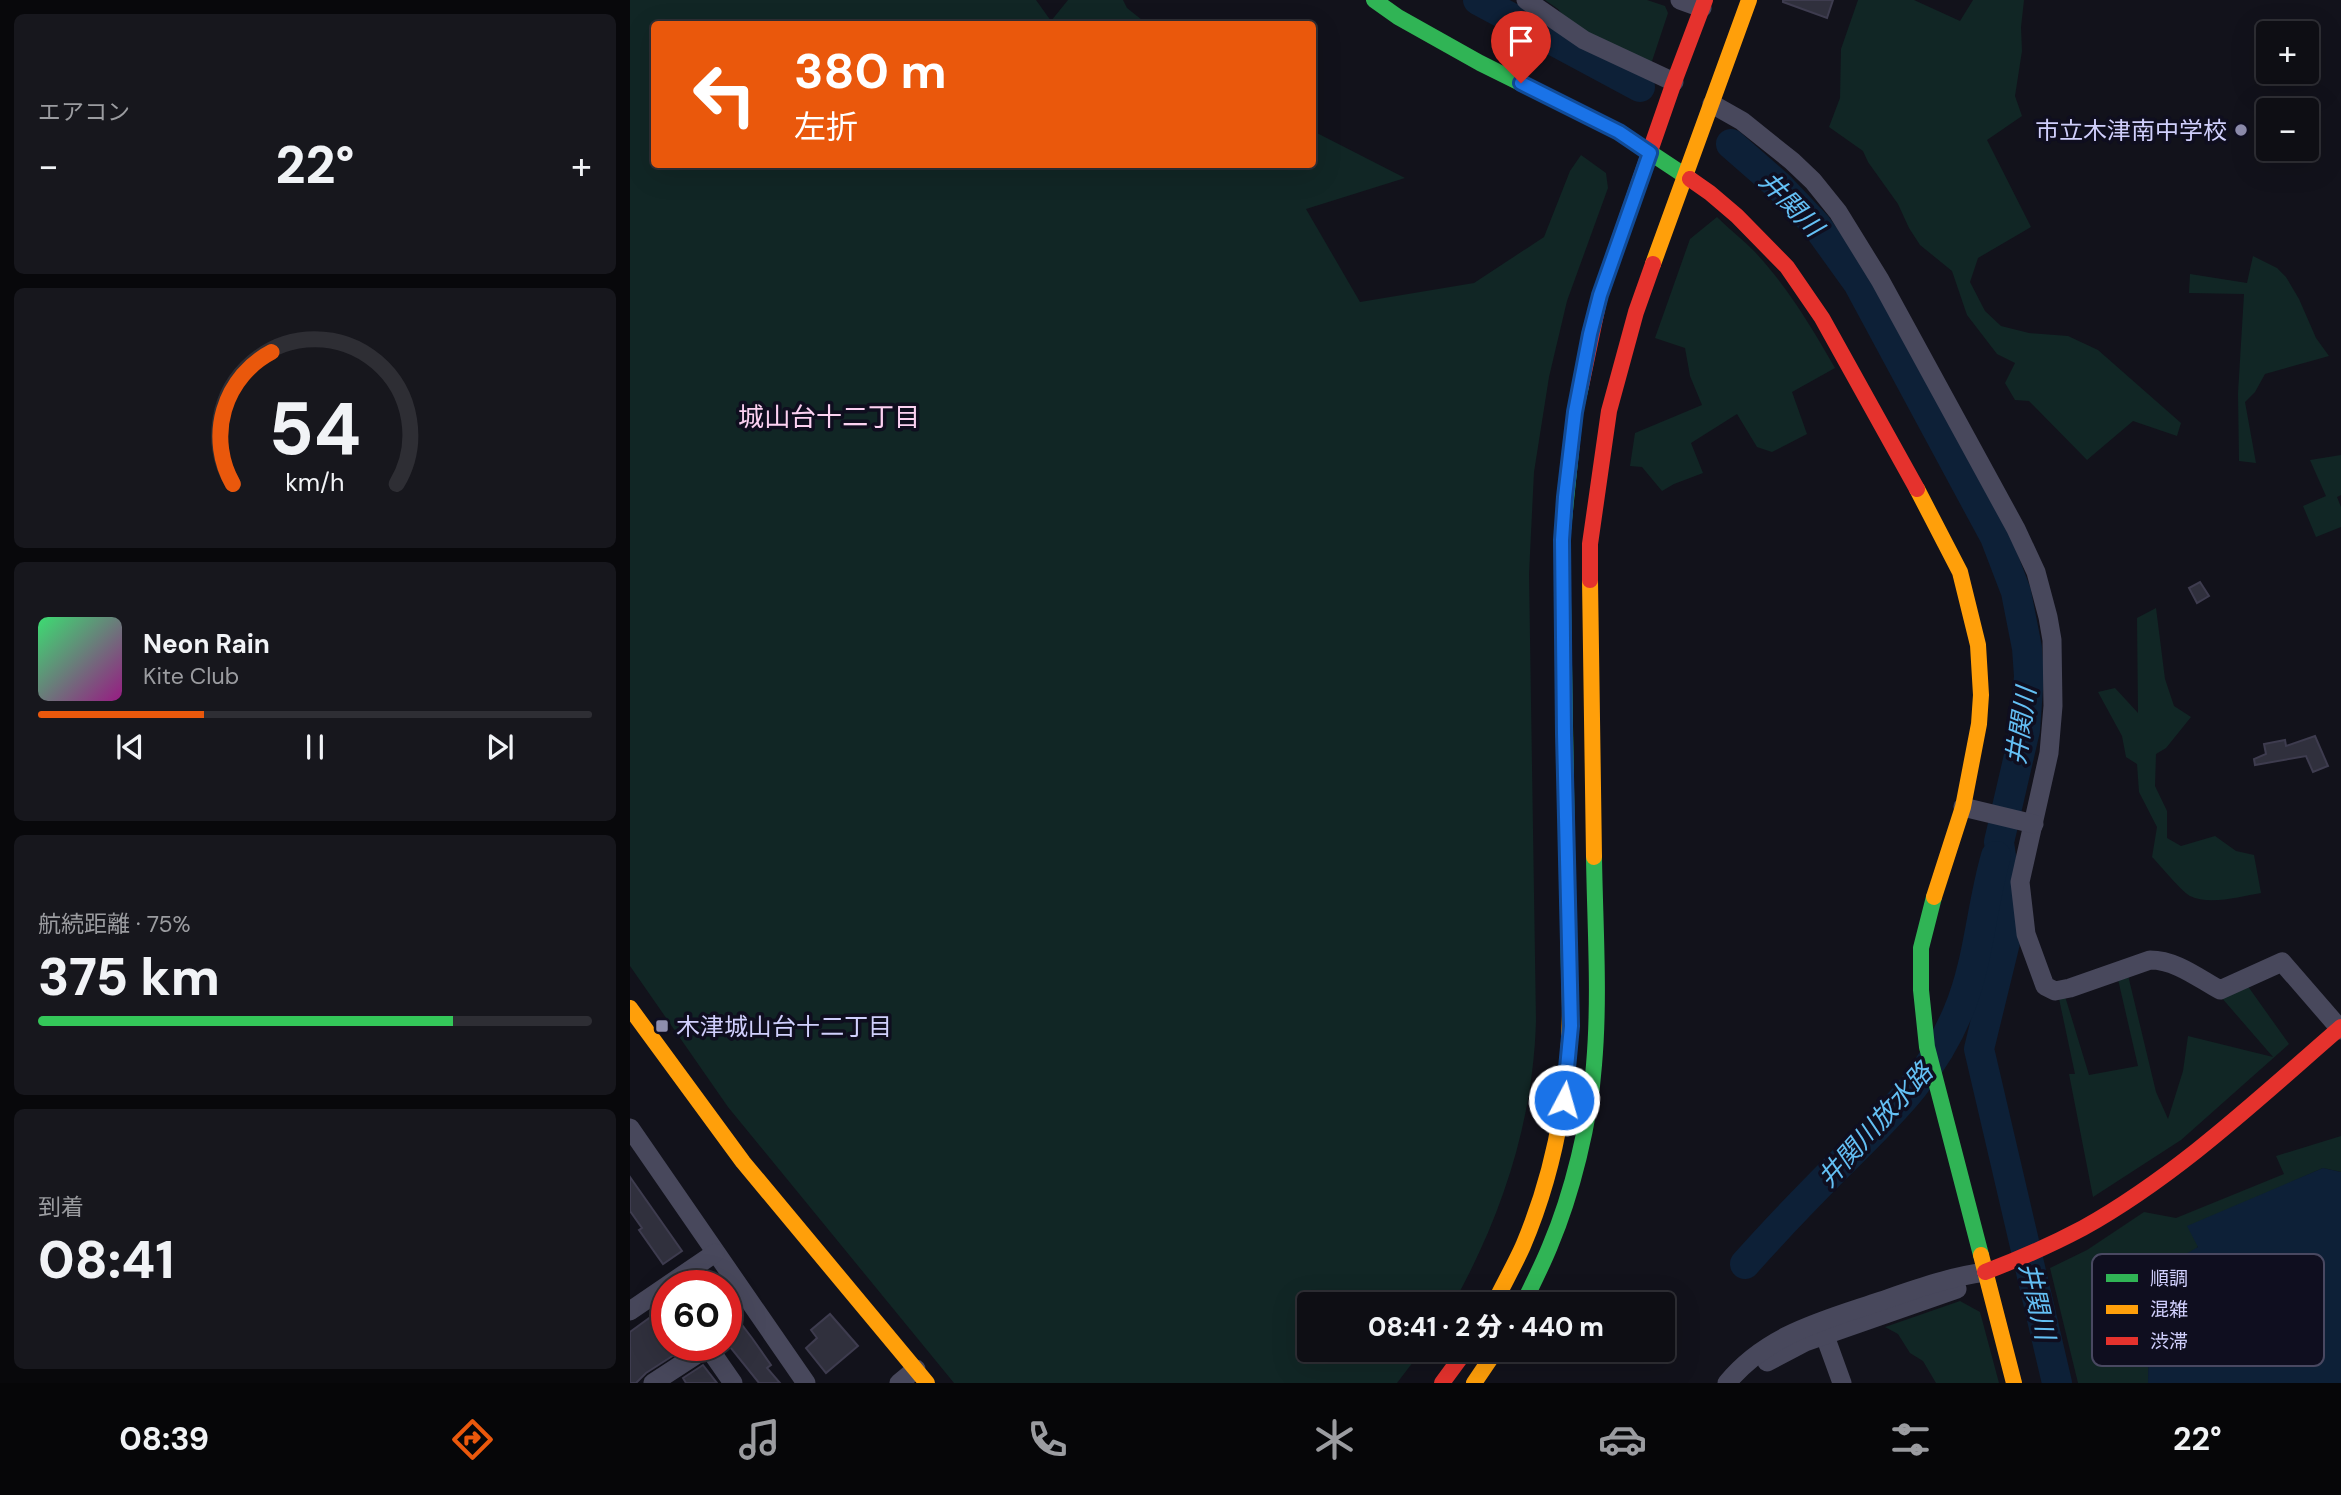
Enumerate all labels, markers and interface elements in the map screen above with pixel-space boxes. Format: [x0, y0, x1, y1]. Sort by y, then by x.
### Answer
pin [1491, 11, 1551, 83]
map controls [2256, 21, 2319, 161]
button: + [2256, 21, 2319, 84]
icon: arrive [1502, 22, 1540, 60]
text: 380 m [794, 39, 947, 103]
icon: left [679, 49, 770, 140]
text: エアコン [38, 97, 130, 127]
button: − [2256, 98, 2319, 161]
text: 左折 [794, 106, 858, 148]
place label: 市立木津南中学校 [2035, 115, 2227, 146]
marker: 市立木津南中学校 [2233, 122, 2249, 138]
text: 22° [275, 131, 355, 199]
text: − [38, 141, 59, 191]
text: + [571, 141, 592, 191]
water label: 井関川 [1752, 164, 1832, 246]
text: 54 [269, 382, 361, 477]
district label: 城山台十二丁目 [738, 400, 920, 434]
text: km/h [285, 465, 345, 498]
text: Neon Rain [143, 627, 270, 661]
text: Kite Club [143, 661, 239, 691]
water label: 井関川 [1999, 682, 2044, 767]
icon: previous [111, 728, 149, 766]
icon: pause [296, 728, 334, 766]
icon: next [481, 728, 519, 766]
text: 航続距離 · 75% [38, 909, 191, 939]
text: 375 km [38, 943, 220, 1011]
place label: 木津城山台十二丁目 [676, 1011, 892, 1042]
marker: 木津城山台十二丁目 [654, 1018, 670, 1034]
water label: 井関川放水路 [1810, 1054, 1941, 1194]
position arrow [1527, 1063, 1601, 1137]
text: 到着 [38, 1192, 84, 1222]
text: 08:41 [38, 1226, 175, 1294]
legend [2092, 1254, 2324, 1366]
water label: 井関川 [2012, 1259, 2063, 1346]
text: 順調 [2150, 1266, 2188, 1291]
speed limit sign: 60 [651, 1270, 742, 1361]
text: 混雑 [2150, 1297, 2188, 1322]
text: 08:41 · 2 分 · 440 m [1368, 1310, 1604, 1344]
text: 渋滞 [2150, 1329, 2188, 1354]
icon: directions [448, 1415, 497, 1464]
icon: music [735, 1415, 784, 1464]
icon: phone [1023, 1415, 1072, 1464]
icon: climate [1310, 1415, 1359, 1464]
icon: car [1598, 1415, 1647, 1464]
icon: filters [1886, 1415, 1935, 1464]
text: 08:39 [119, 1418, 209, 1460]
text: 22° [2173, 1418, 2222, 1460]

